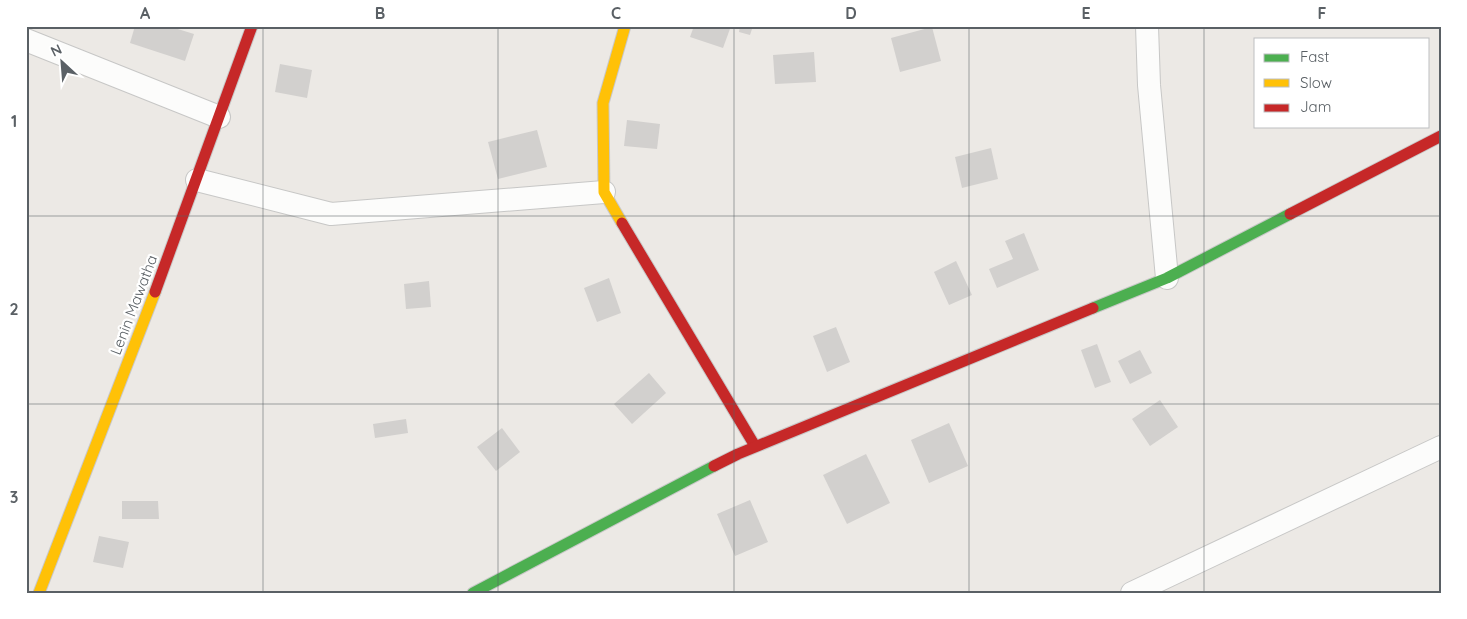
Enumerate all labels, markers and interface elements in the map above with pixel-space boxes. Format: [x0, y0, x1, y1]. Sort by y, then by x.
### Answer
text: A [140, 3, 151, 23]
text: B [375, 3, 385, 23]
text: C [611, 3, 621, 23]
text: D [845, 3, 857, 23]
text: E [1081, 3, 1091, 23]
text: F [1318, 3, 1327, 23]
north arrow [38, 38, 88, 88]
legend [1254, 38, 1430, 128]
text: N [48, 40, 65, 61]
text: Fast [1300, 47, 1329, 66]
text: Slow [1300, 73, 1332, 92]
text: Jam [1300, 97, 1331, 116]
text: 1 [11, 111, 17, 131]
street label: Lenin Mawatha [106, 252, 161, 358]
text: 2 [9, 299, 19, 319]
text: 3 [10, 487, 18, 507]

